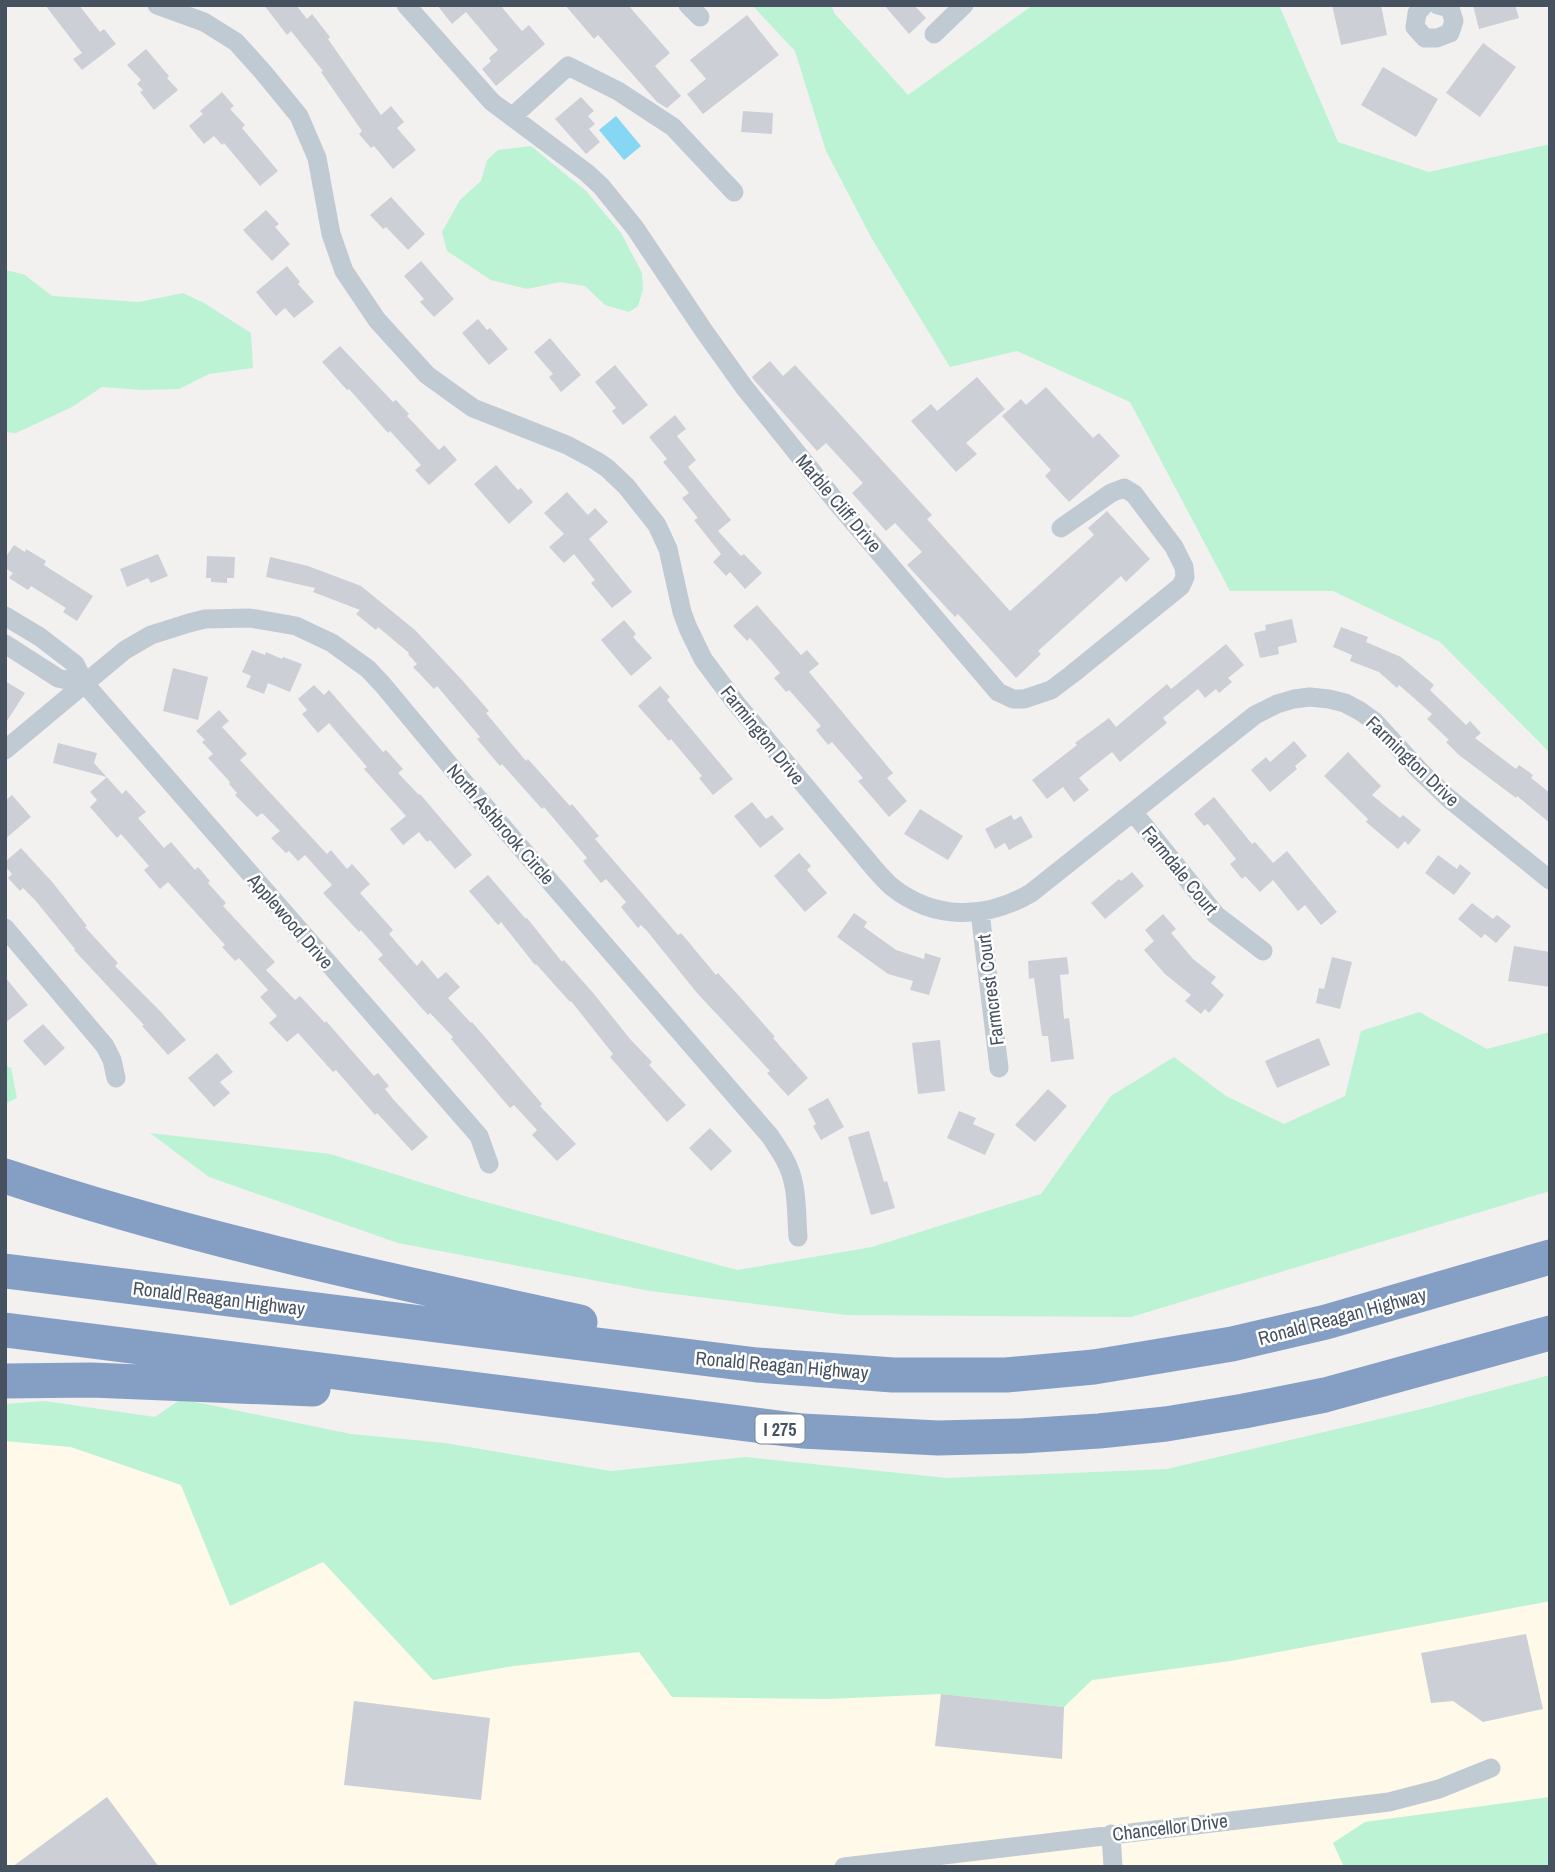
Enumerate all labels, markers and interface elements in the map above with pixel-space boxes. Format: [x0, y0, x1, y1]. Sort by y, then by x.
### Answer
street label: Marble Cliff Drive [790, 448, 888, 558]
street label: Farmington Drive [715, 680, 811, 790]
street label: Farmington Drive [1361, 710, 1465, 812]
street label: North Ashbrook Circle [441, 758, 561, 890]
street label: Farmdale Court [1136, 820, 1224, 920]
street label: Applewood Drive [242, 867, 340, 974]
street label: Farmcrest Court [970, 932, 1010, 1047]
street label: Ronald Reagan Highway [131, 1275, 307, 1321]
street label: Ronald Reagan Highway [1255, 1281, 1429, 1351]
street label: Ronald Reagan Highway [695, 1345, 870, 1386]
road number: I 275 [756, 1414, 804, 1444]
street label: Chancellor Drive [1111, 1807, 1229, 1847]

